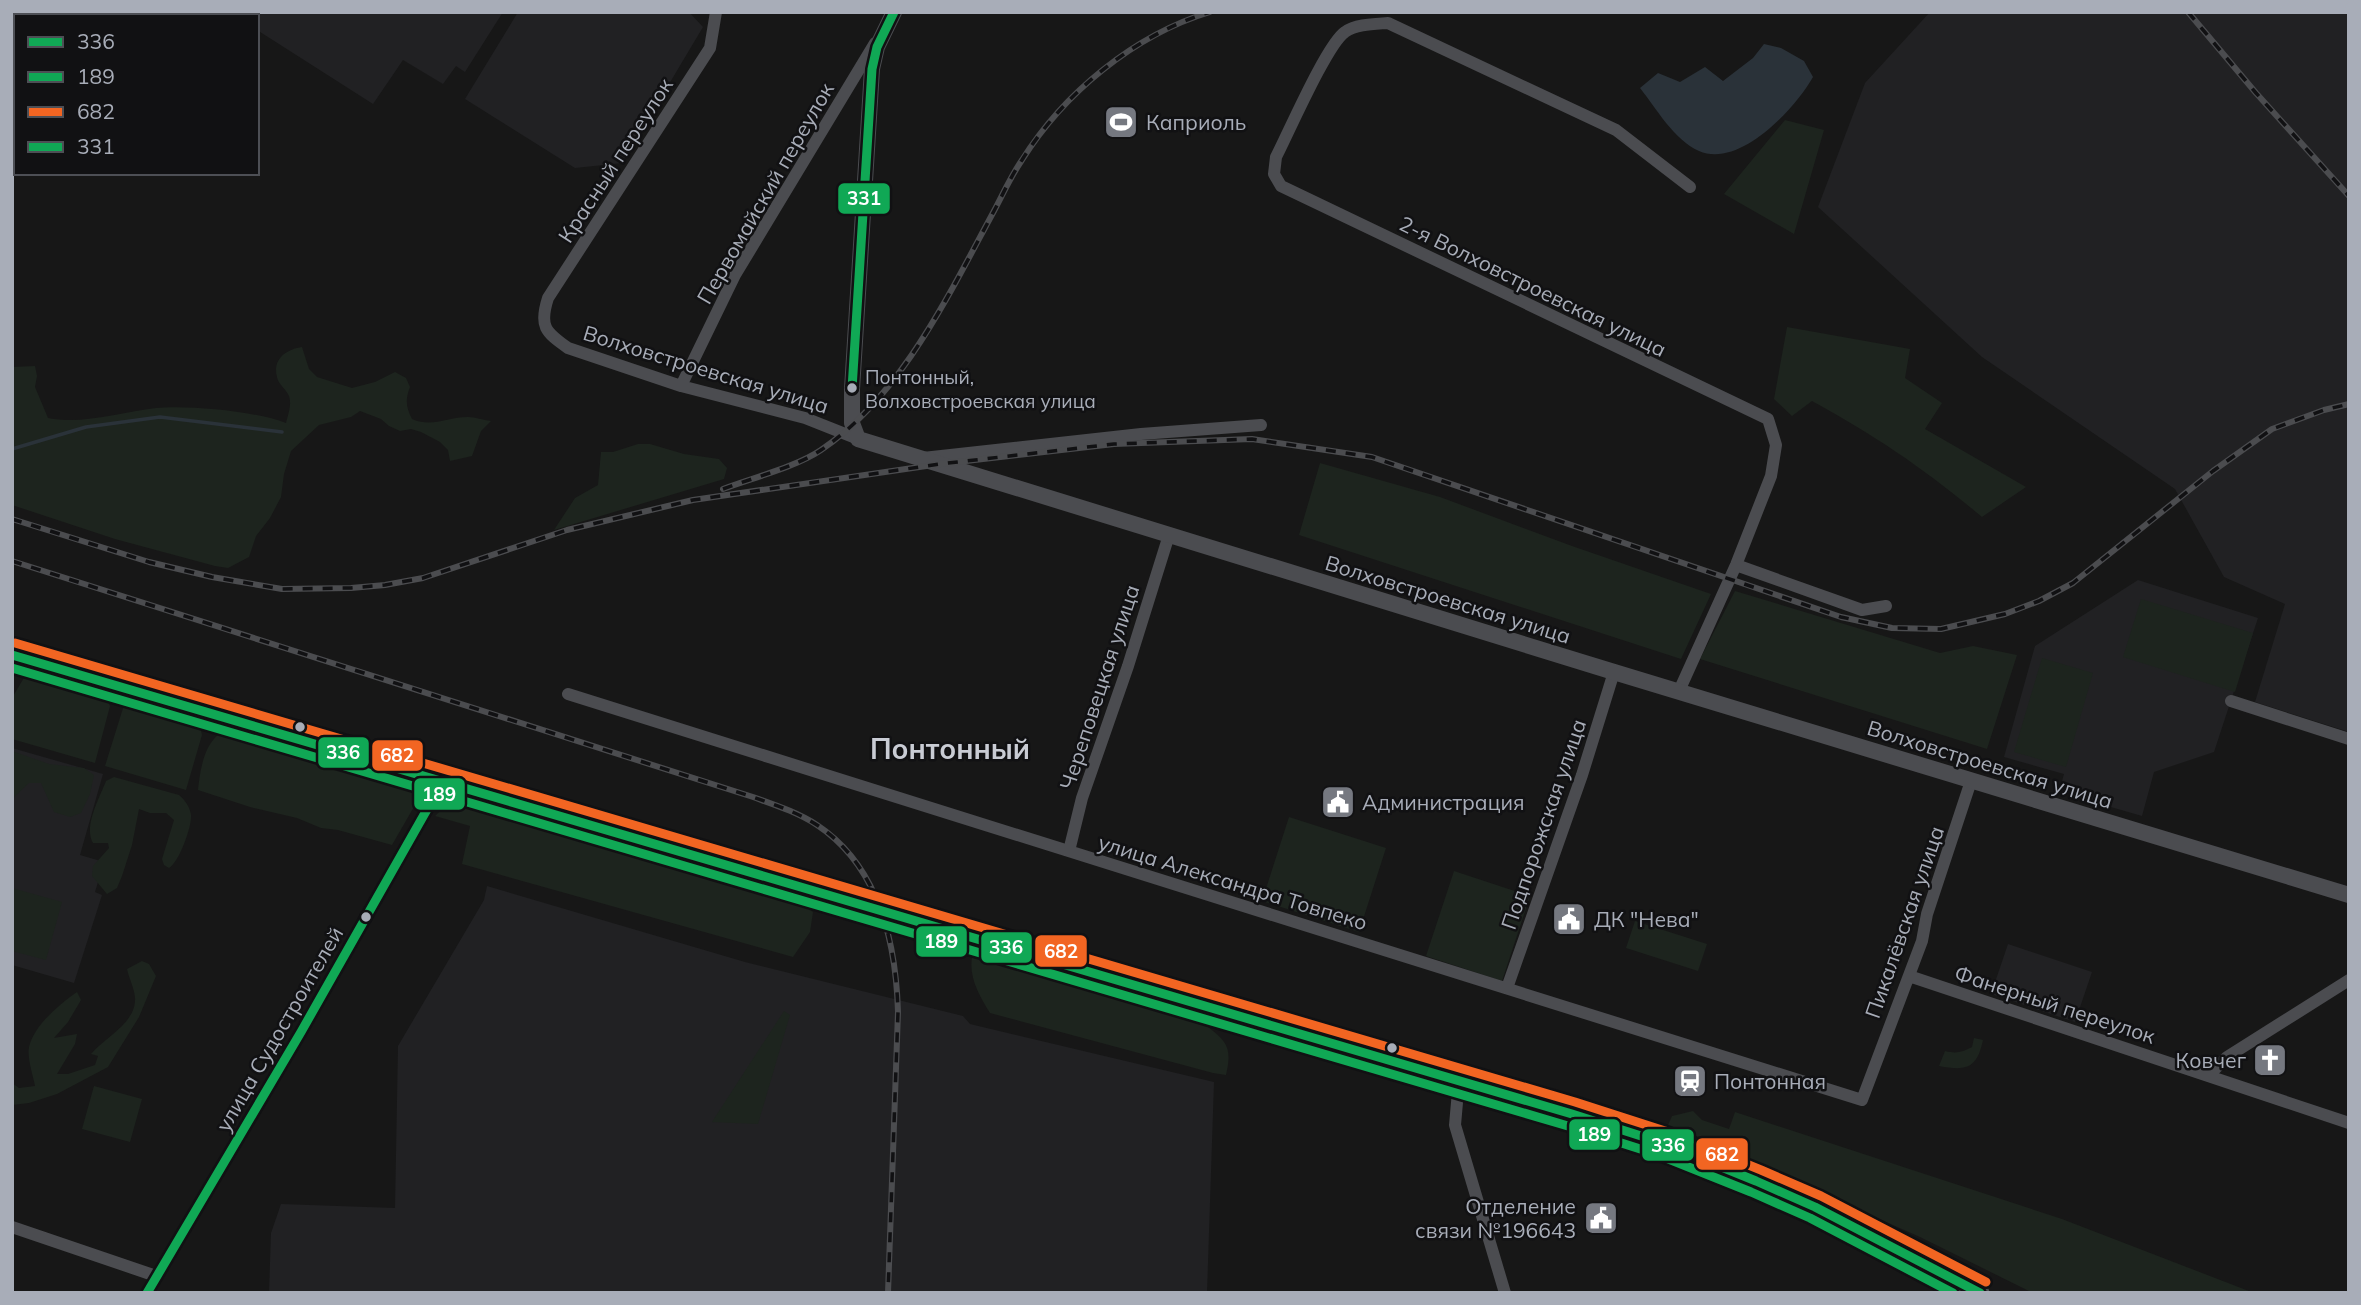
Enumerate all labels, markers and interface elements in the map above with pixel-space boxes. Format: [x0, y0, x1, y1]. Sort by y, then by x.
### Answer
legend [14, 14, 259, 175]
text: 336 [77, 28, 115, 54]
text: 189 [77, 63, 115, 89]
street label: Красный переулок [552, 72, 678, 247]
street label: Первомайский переулок [691, 77, 839, 308]
text: 682 [77, 98, 115, 124]
sports icon: Каприоль [1102, 103, 1140, 141]
place label: Каприоль [1146, 109, 1246, 135]
text: 331 [77, 133, 115, 159]
line badge: 331 [837, 182, 891, 215]
text: 331 [847, 186, 881, 210]
street label: 2-я Волховстроевская улица [1395, 210, 1671, 362]
street label: Волховстроевская улица [580, 319, 832, 419]
place label: Понтонный, Волховстроевская улица [865, 365, 1096, 413]
marker: Понтонный, Волховстроевская улица [845, 381, 859, 395]
street label: Волховстроевская улица [1322, 549, 1574, 649]
street label: Череповецкая улица [1054, 581, 1144, 793]
street label: Волховстроевская улица [1864, 714, 2116, 814]
street label: Подпорожская улица [1495, 715, 1591, 933]
unlabelled marker [293, 720, 307, 734]
district label: Понтонный [870, 731, 1030, 766]
line badge: 336 [317, 736, 370, 769]
line badge: 682 [371, 739, 424, 772]
text: 336 [326, 740, 360, 764]
text: 682 [380, 743, 414, 767]
line badge: 189 [413, 777, 466, 811]
text: 189 [422, 782, 456, 806]
public building icon: Администрация [1319, 783, 1357, 821]
place label: Администрация [1362, 789, 1525, 815]
street label: Пикалёвская улица [1859, 823, 1949, 1021]
street label: улица Александра Товпеко [1095, 829, 1371, 935]
public building icon: ДК "Нева" [1550, 900, 1588, 938]
place label: ДК "Нева" [1594, 906, 1699, 932]
unlabelled marker [359, 910, 373, 924]
street label: улица Судостроителей [210, 922, 348, 1136]
line badge: 189 [915, 925, 968, 958]
text: 189 [924, 929, 958, 953]
line badge: 336 [980, 931, 1033, 964]
line badge: 682 [1034, 934, 1088, 968]
text: 336 [989, 935, 1023, 959]
text: 682 [1044, 939, 1078, 963]
street label: Фанерный переулок [1952, 959, 2159, 1049]
unlabelled marker [1385, 1041, 1399, 1055]
church icon: Ковчег [2251, 1041, 2289, 1079]
place label: Ковчег [2176, 1047, 2247, 1073]
station icon: Понтонная [1671, 1062, 1709, 1100]
place label: Понтонная [1714, 1068, 1826, 1094]
line badge: 189 [1568, 1118, 1621, 1151]
text: 189 [1577, 1122, 1611, 1146]
line badge: 336 [1641, 1128, 1695, 1162]
text: 336 [1651, 1133, 1685, 1157]
line badge: 682 [1695, 1137, 1749, 1171]
text: 682 [1705, 1142, 1739, 1166]
place label: Отделение связи №196643 [1415, 1193, 1576, 1243]
public building icon: Отделение связи №196643 [1582, 1199, 1620, 1237]

